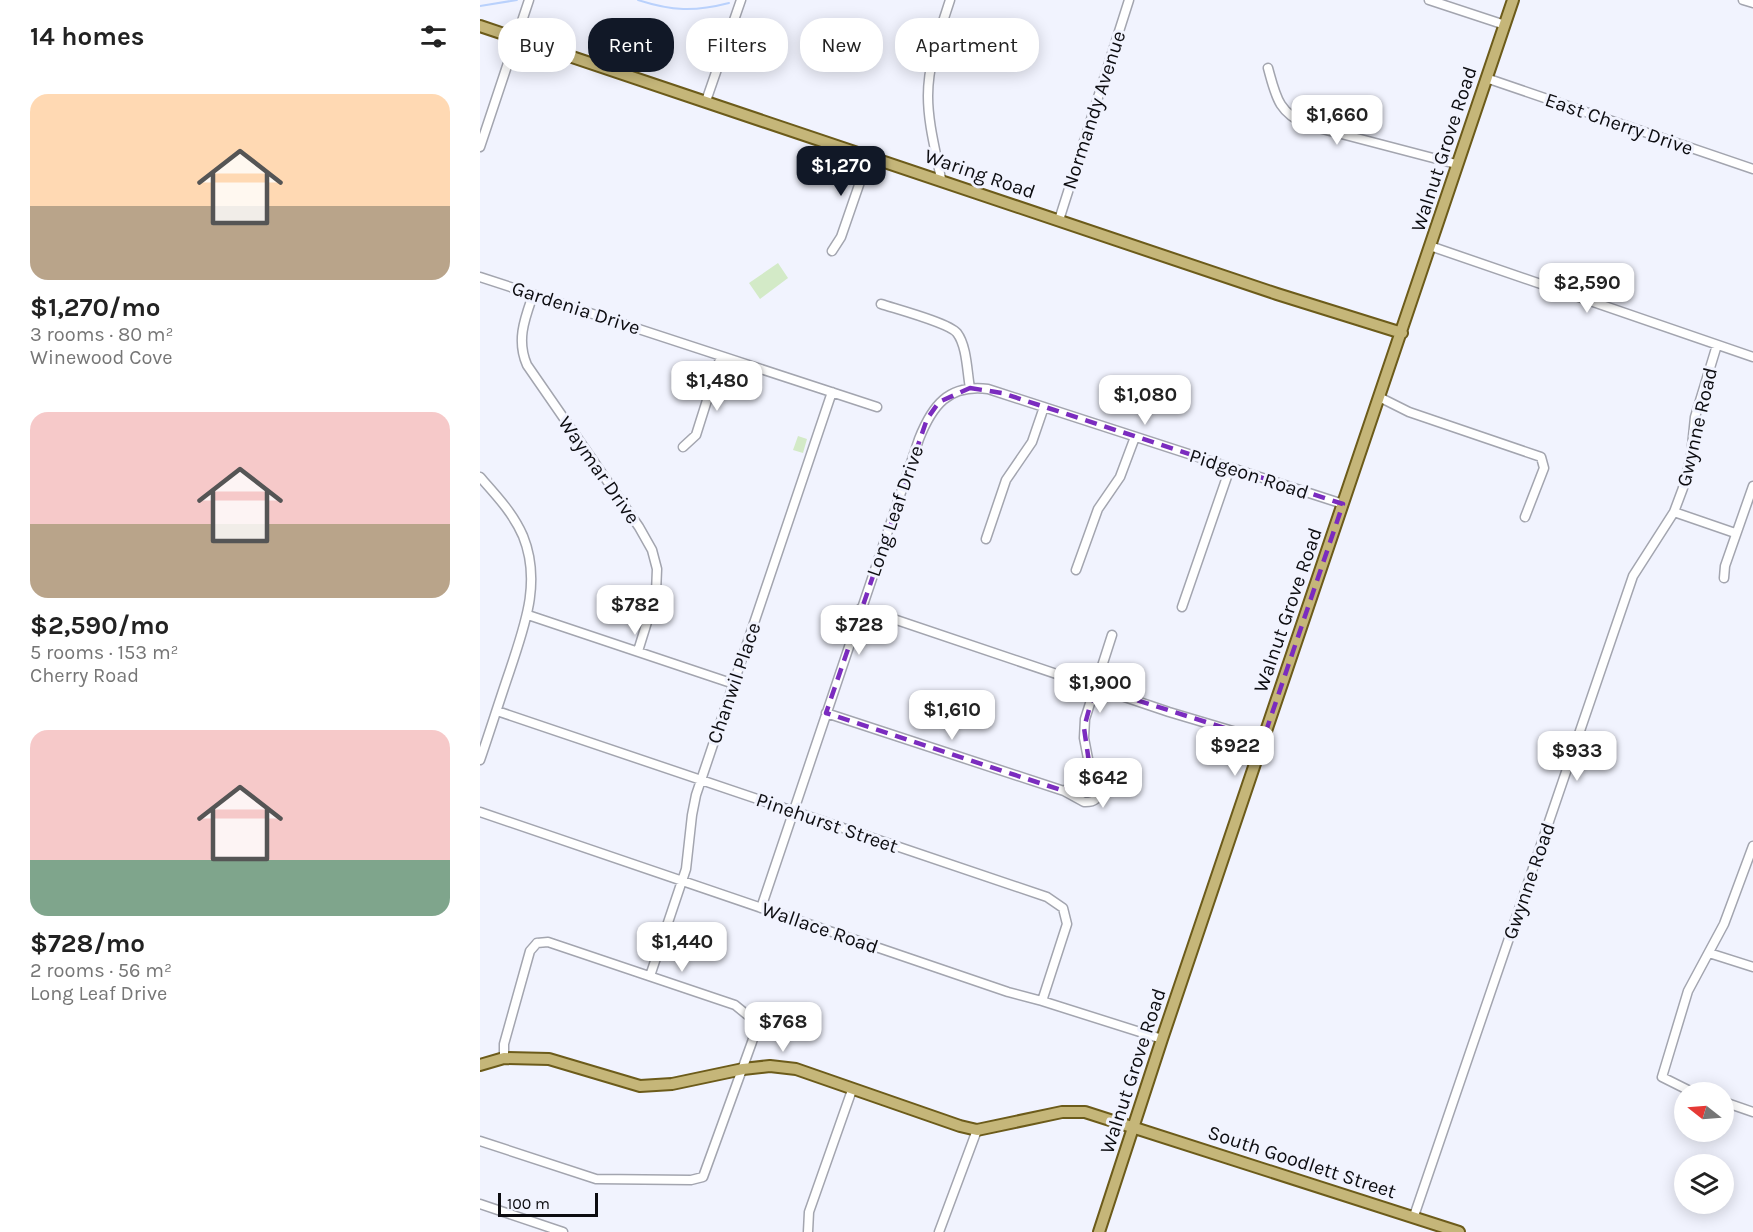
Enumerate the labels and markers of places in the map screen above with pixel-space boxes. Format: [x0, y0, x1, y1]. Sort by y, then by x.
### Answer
pin: $1,660 [1288, 95, 1386, 146]
pin: $1,270 [792, 146, 890, 197]
pin: $2,590 [1538, 263, 1636, 314]
pin: $1,480 [668, 361, 766, 412]
pin: $1,080 [1096, 375, 1194, 426]
pin: $782 [599, 585, 671, 636]
pin: $728 [823, 605, 895, 656]
pin: $1,900 [1051, 663, 1149, 714]
pin: $1,610 [903, 690, 1001, 741]
pin: $922 [1199, 726, 1271, 777]
pin: $933 [1541, 731, 1613, 782]
pin: $642 [1067, 758, 1139, 809]
pin: $1,440 [633, 922, 731, 973]
pin: $768 [747, 1002, 819, 1053]

